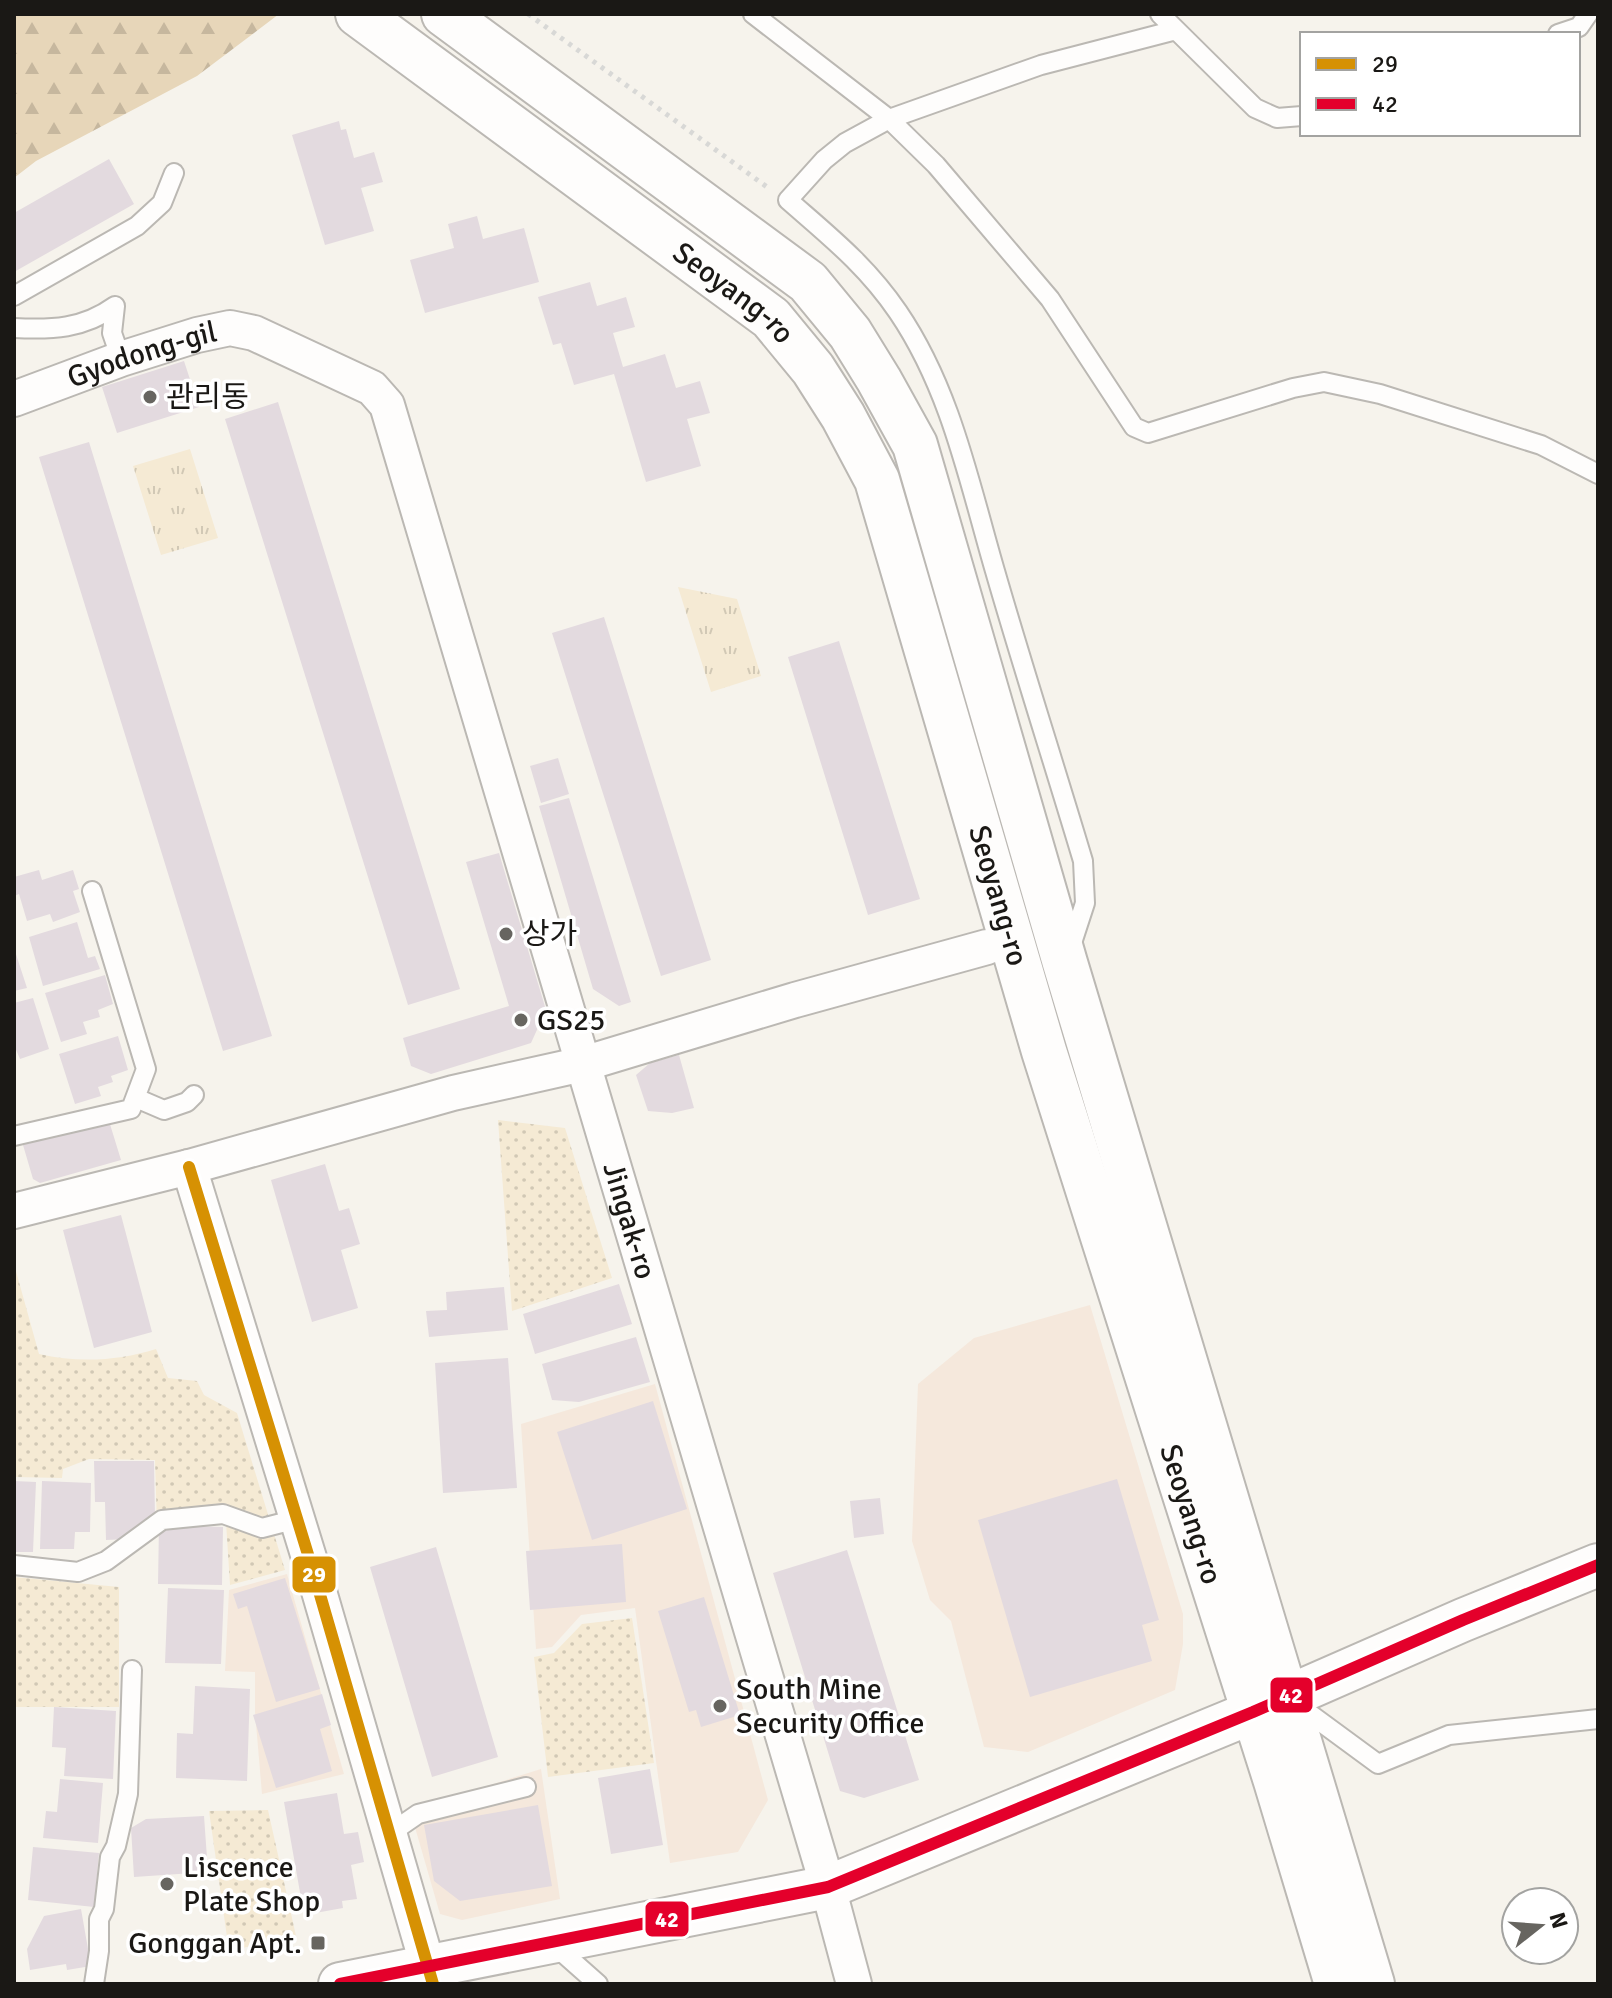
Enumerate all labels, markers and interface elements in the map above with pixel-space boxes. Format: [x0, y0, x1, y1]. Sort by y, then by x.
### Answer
legend [1300, 32, 1580, 136]
text: 29 [1372, 49, 1398, 79]
text: 42 [1372, 89, 1398, 119]
street label: Seoyang-ro [665, 234, 802, 351]
street label: Gyodong-gil [62, 313, 220, 396]
place label: 관리동 [166, 379, 249, 416]
marker: 관리동 [141, 388, 159, 406]
street label: Seoyang-ro [960, 821, 1036, 970]
place label: 상가 [522, 916, 577, 953]
marker: 상가 [497, 925, 515, 943]
place label: GS25 [537, 1002, 605, 1039]
marker: GS25 [512, 1011, 530, 1029]
street label: Jingak-ro [594, 1158, 664, 1284]
street label: Seoyang-ro [1151, 1440, 1230, 1589]
line badge: 29 [291, 1555, 337, 1594]
text: 29 [302, 1561, 326, 1588]
place label: South Mine Security Office [736, 1671, 924, 1742]
line badge: 42 [1269, 1676, 1314, 1714]
text: 42 [1279, 1682, 1303, 1709]
marker: South Mine Security Office [711, 1697, 729, 1715]
place label: Liscence Plate Shop [183, 1849, 320, 1920]
marker: Liscence Plate Shop [158, 1875, 176, 1893]
north arrow [1500, 1886, 1580, 1966]
line badge: 42 [644, 1900, 690, 1938]
text: 42 [655, 1906, 679, 1933]
text: N [1543, 1909, 1574, 1932]
place label: Gonggan Apt. [128, 1925, 302, 1962]
marker: Gonggan Apt. [309, 1934, 327, 1952]

